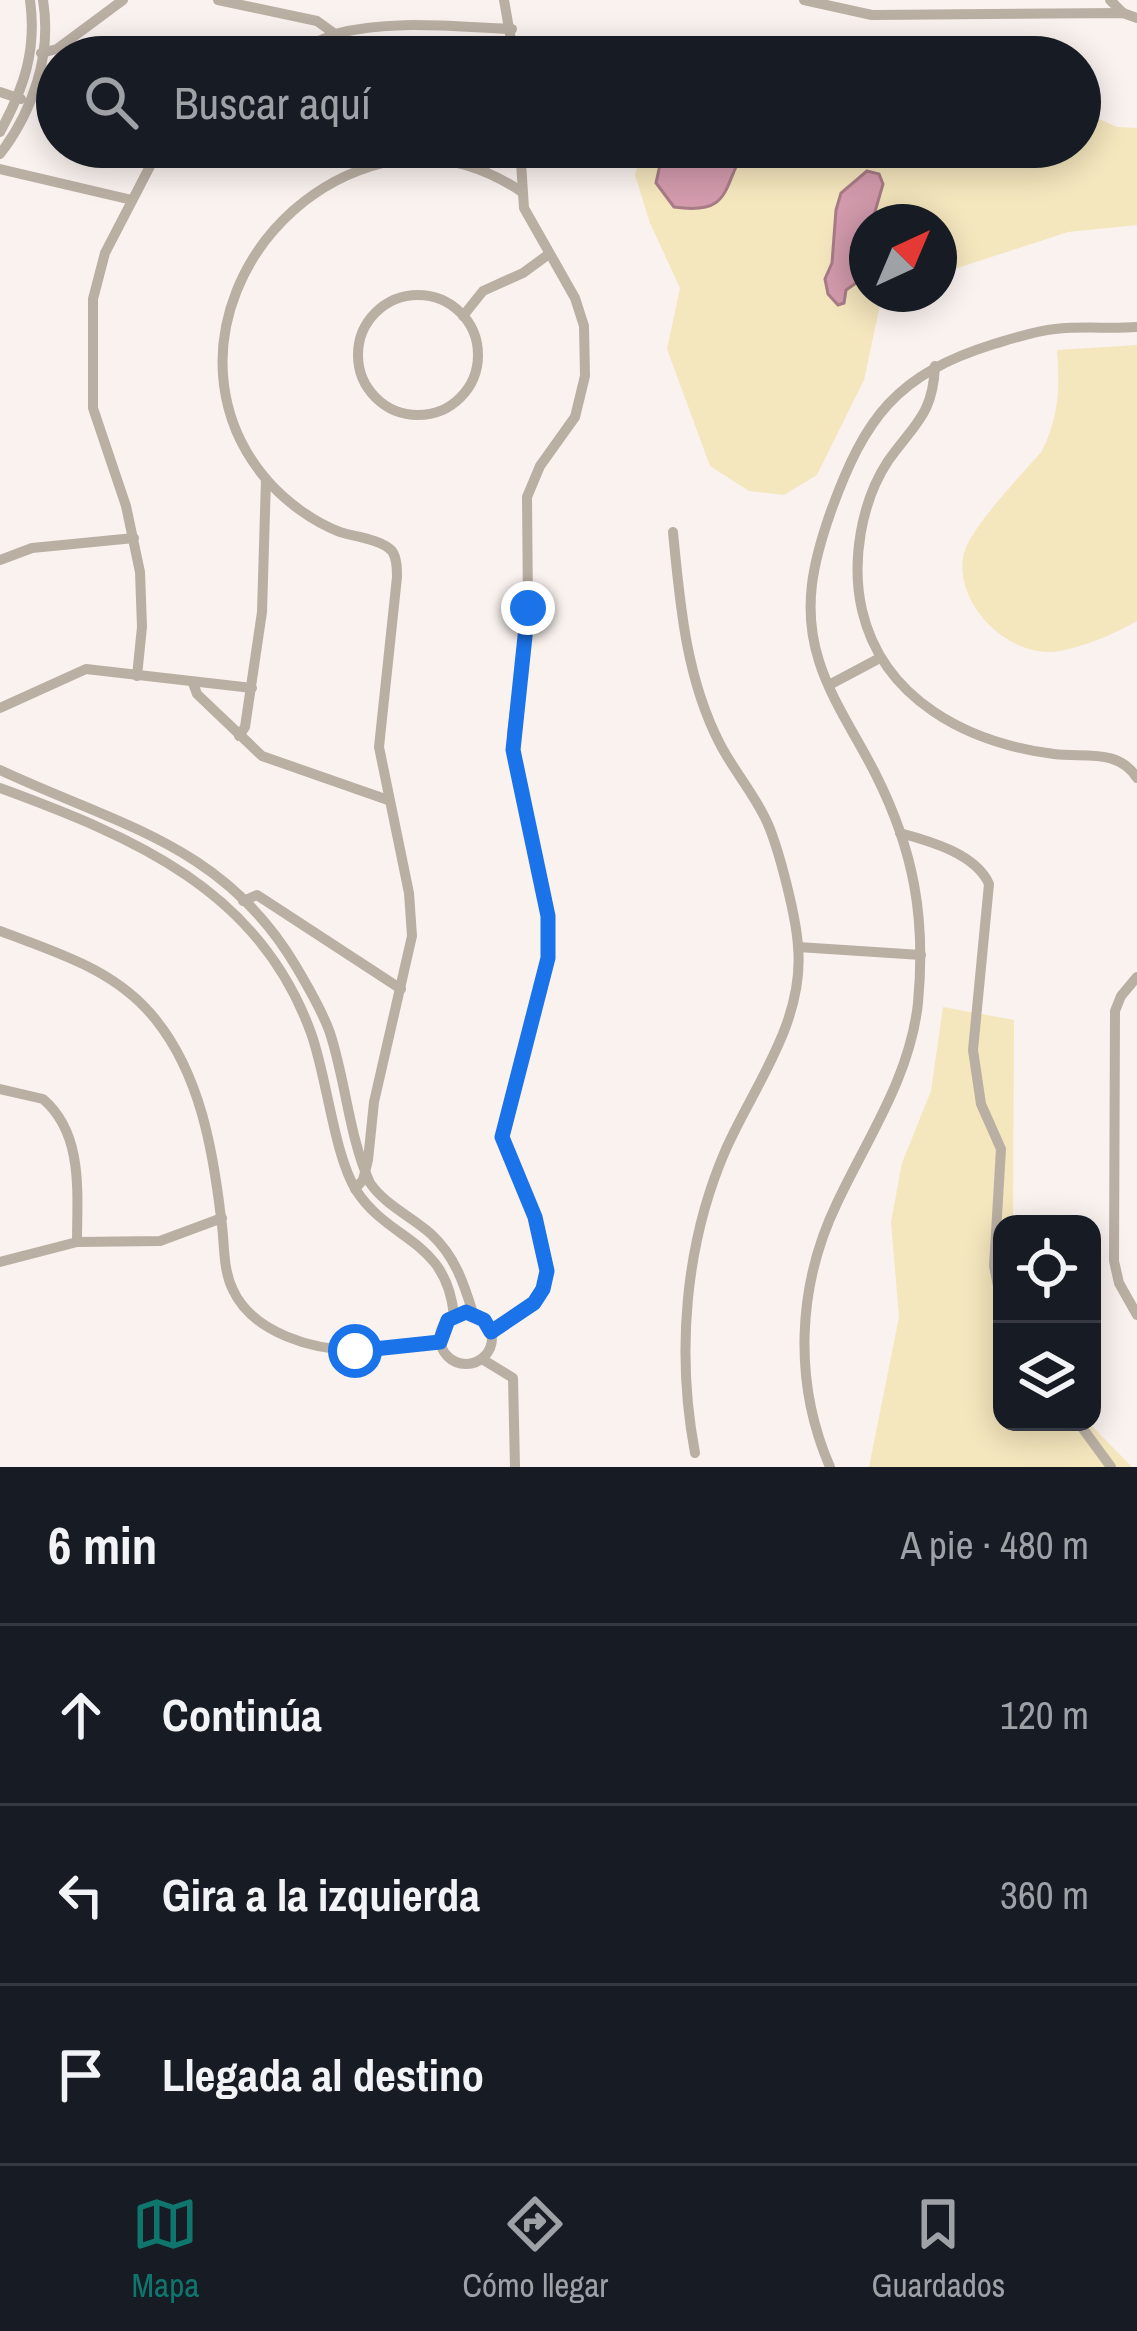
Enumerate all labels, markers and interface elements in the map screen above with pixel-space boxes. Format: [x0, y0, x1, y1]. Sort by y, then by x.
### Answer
search box [36, 36, 1101, 168]
icon: search [78, 69, 144, 135]
text: Buscar aquí [174, 72, 371, 133]
north arrow [849, 204, 957, 312]
route end [501, 581, 555, 635]
map controls [993, 1215, 1101, 1431]
button: locate [993, 1215, 1101, 1323]
button: layers [993, 1323, 1101, 1431]
route start [328, 1324, 382, 1378]
text: 6 min [48, 1511, 157, 1580]
text: A pie · 480 m [901, 1519, 1089, 1571]
icon: ahead [48, 1682, 114, 1748]
text: Continúa [162, 1684, 322, 1745]
text: 120 m [1000, 1689, 1089, 1741]
icon: left [48, 1862, 114, 1928]
text: Gira a la izquierda [162, 1864, 480, 1925]
text: 360 m [1000, 1869, 1089, 1921]
icon: arrive [48, 2042, 114, 2108]
text: Llegada al destino [162, 2044, 484, 2105]
tab: Mapa [132, 2191, 199, 2307]
tab: Cómo llegar [462, 2191, 608, 2307]
tab: Guardados [871, 2191, 1005, 2307]

